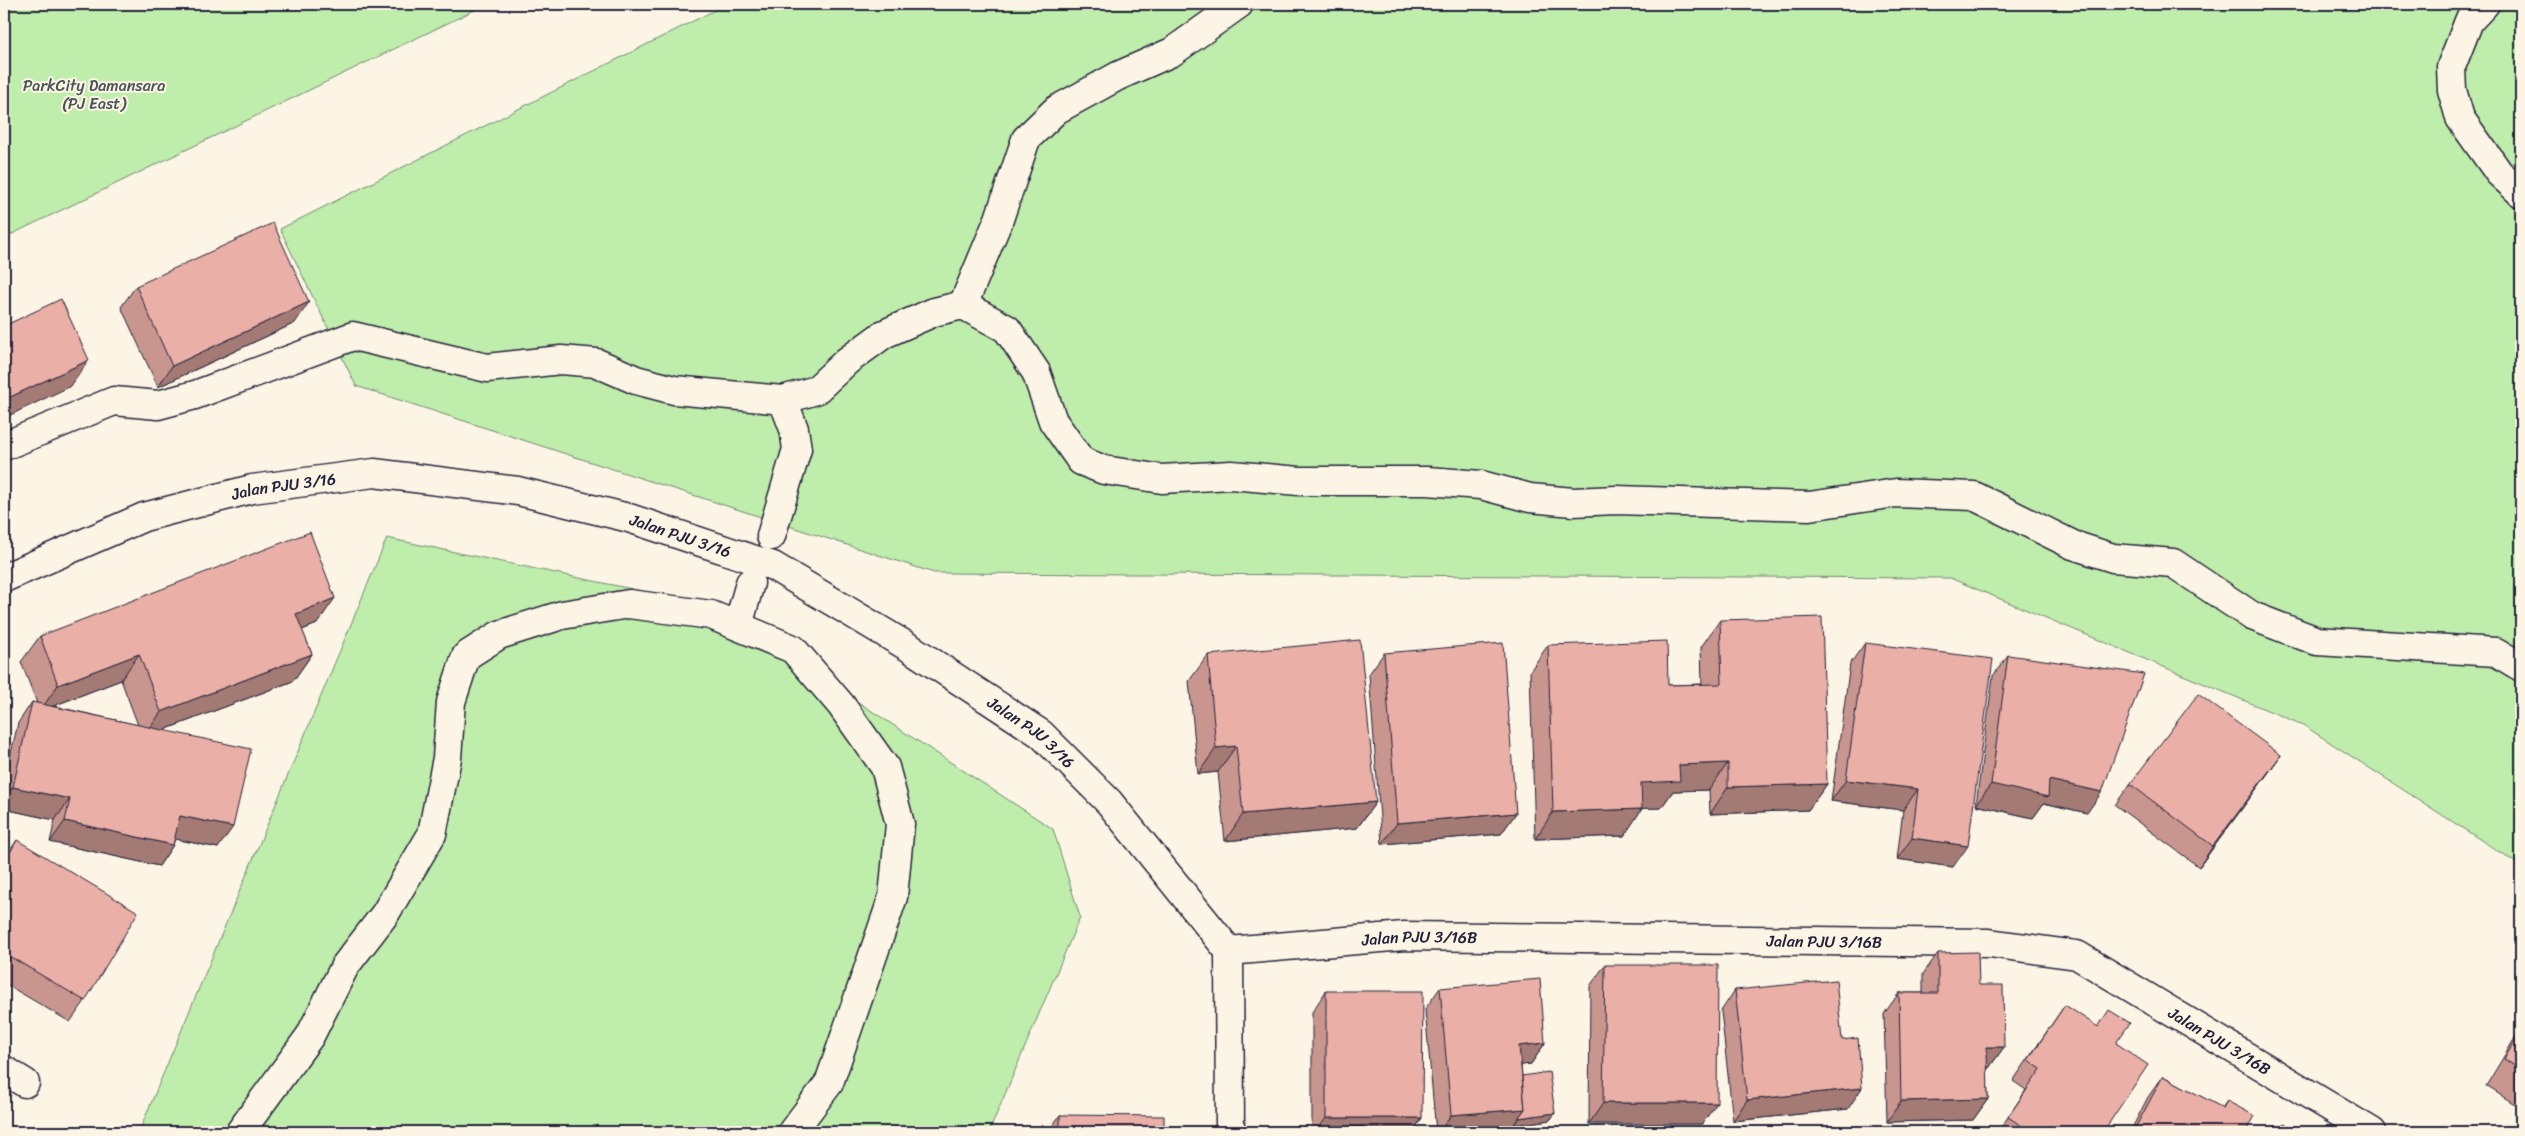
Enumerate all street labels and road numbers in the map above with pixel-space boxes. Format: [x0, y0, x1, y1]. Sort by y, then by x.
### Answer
street label: Jalan PJU 3/16 [227, 464, 338, 509]
street label: Jalan PJU 3/16 [625, 504, 735, 566]
street label: Jalan PJU 3/16 [981, 688, 1082, 775]
street label: Jalan PJU 3/16B [1360, 921, 1477, 954]
street label: Jalan PJU 3/16B [1765, 926, 1882, 956]
street label: Jalan PJU 3/16B [2162, 998, 2277, 1083]

